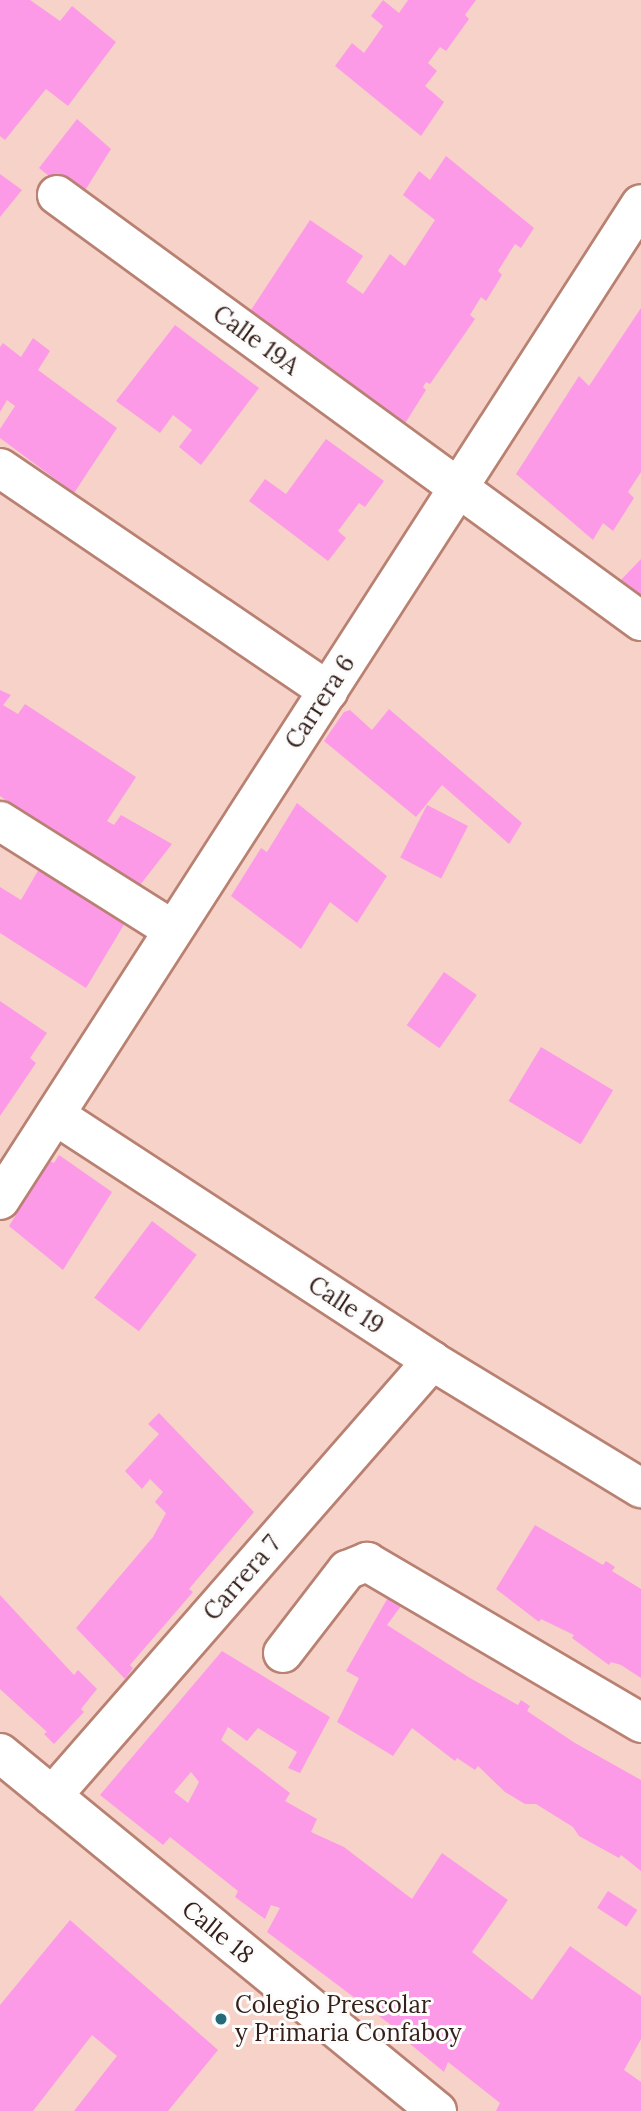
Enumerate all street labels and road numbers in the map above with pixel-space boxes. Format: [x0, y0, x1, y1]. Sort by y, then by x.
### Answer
street label: Calle 19A [207, 299, 305, 381]
street label: Carrera 6 [279, 650, 361, 754]
street label: Calle 19 [303, 1270, 389, 1340]
street label: Carrera 7 [197, 1530, 287, 1626]
street label: Calle 18 [176, 1894, 260, 1970]

